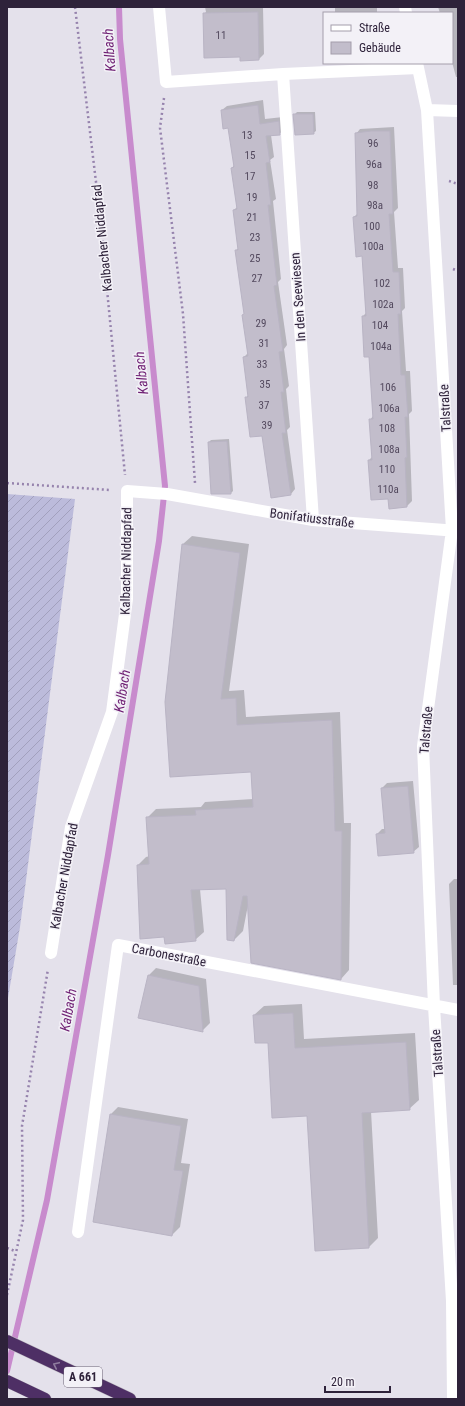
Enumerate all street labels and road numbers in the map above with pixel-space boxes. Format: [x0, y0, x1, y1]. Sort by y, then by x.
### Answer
street label: Kalbacher Niddapfad [89, 184, 115, 292]
street label: In den Seewiesen [287, 252, 309, 342]
street label: Talstraße [436, 384, 454, 432]
street label: Bonifatiusstraße [269, 505, 355, 531]
street label: Kalbacher Niddapfad [118, 507, 134, 615]
street label: Talstraße [416, 706, 436, 754]
street label: Kalbacher Niddapfad [47, 822, 81, 930]
street label: Carbonestraße [131, 940, 207, 970]
street label: Talstraße [428, 1029, 446, 1077]
road number: A 661 [64, 1367, 102, 1387]

